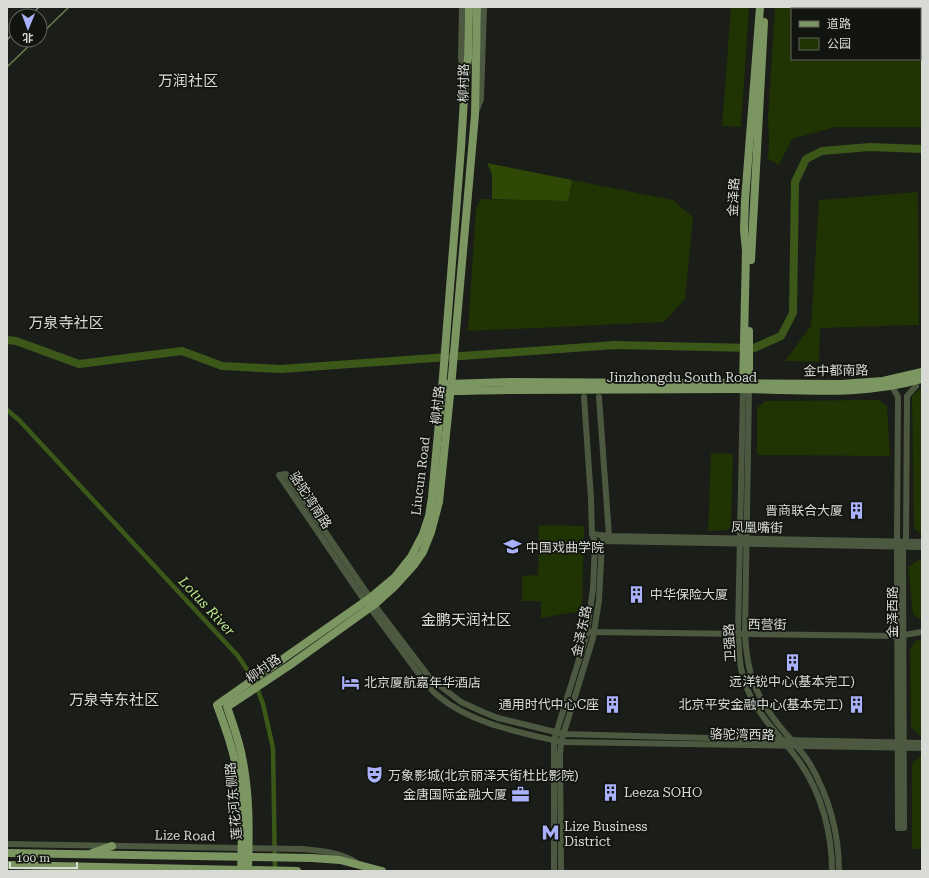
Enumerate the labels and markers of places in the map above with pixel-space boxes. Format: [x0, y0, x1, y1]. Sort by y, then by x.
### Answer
building icon: 晋商联合大厦 [846, 500, 866, 520]
place label: 晋商联合大厦 [765, 503, 843, 518]
school or university icon: 中国戏曲学院 [503, 537, 523, 557]
place label: 中国戏曲学院 [526, 540, 604, 555]
building icon: 中华保险大厦 [627, 584, 647, 604]
place label: 中华保险大厦 [650, 587, 728, 602]
building icon: 远洋锐中心(基本完工) [782, 652, 802, 672]
hotel icon: 北京厦航嘉年华酒店 [341, 672, 361, 692]
place label: 远洋锐中心(基本完工) [729, 674, 855, 689]
place label: 北京厦航嘉年华酒店 [364, 675, 481, 690]
building icon: 通用时代中心C座 [602, 694, 622, 714]
building icon: 北京平安金融中心(基本完工) [846, 694, 866, 714]
place label: 通用时代中心C座 [499, 697, 599, 712]
place label: 北京平安金融中心(基本完工) [678, 697, 843, 712]
theatre icon: 万象影城(北京丽泽天街杜比影院) [365, 765, 385, 785]
place label: 万象影城(北京丽泽天街杜比影院) [388, 768, 579, 783]
building icon: Leeza SOHO [601, 782, 621, 802]
office icon: 金唐国际金融大厦 [510, 784, 530, 804]
place label: Leeza SOHO [624, 785, 702, 800]
place label: 金唐国际金融大厦 [403, 787, 507, 802]
place label: Lize Business District [564, 819, 648, 849]
metro station icon: Lize Business District [541, 823, 561, 843]

